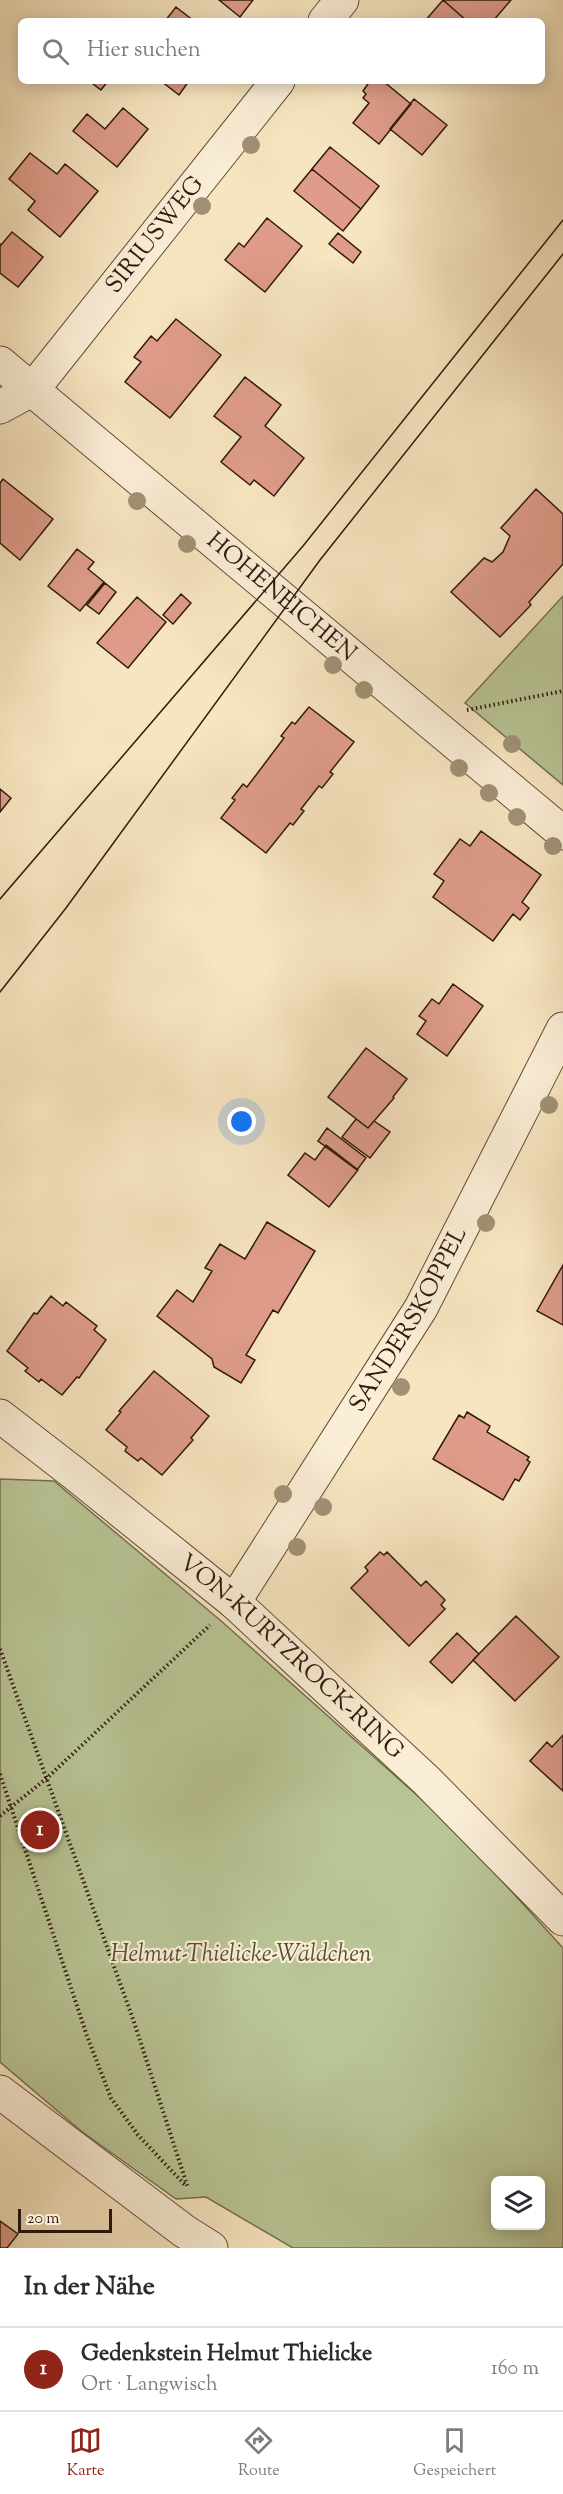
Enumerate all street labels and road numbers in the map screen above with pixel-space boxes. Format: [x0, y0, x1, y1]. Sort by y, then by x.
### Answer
street label: SIRIUSWEG [98, 169, 213, 301]
street label: HOHENEICHEN [198, 525, 363, 670]
street label: SANDERSKOPPEL [342, 1221, 476, 1420]
street label: VON-KURTZROCK-RING [171, 1547, 411, 1768]

